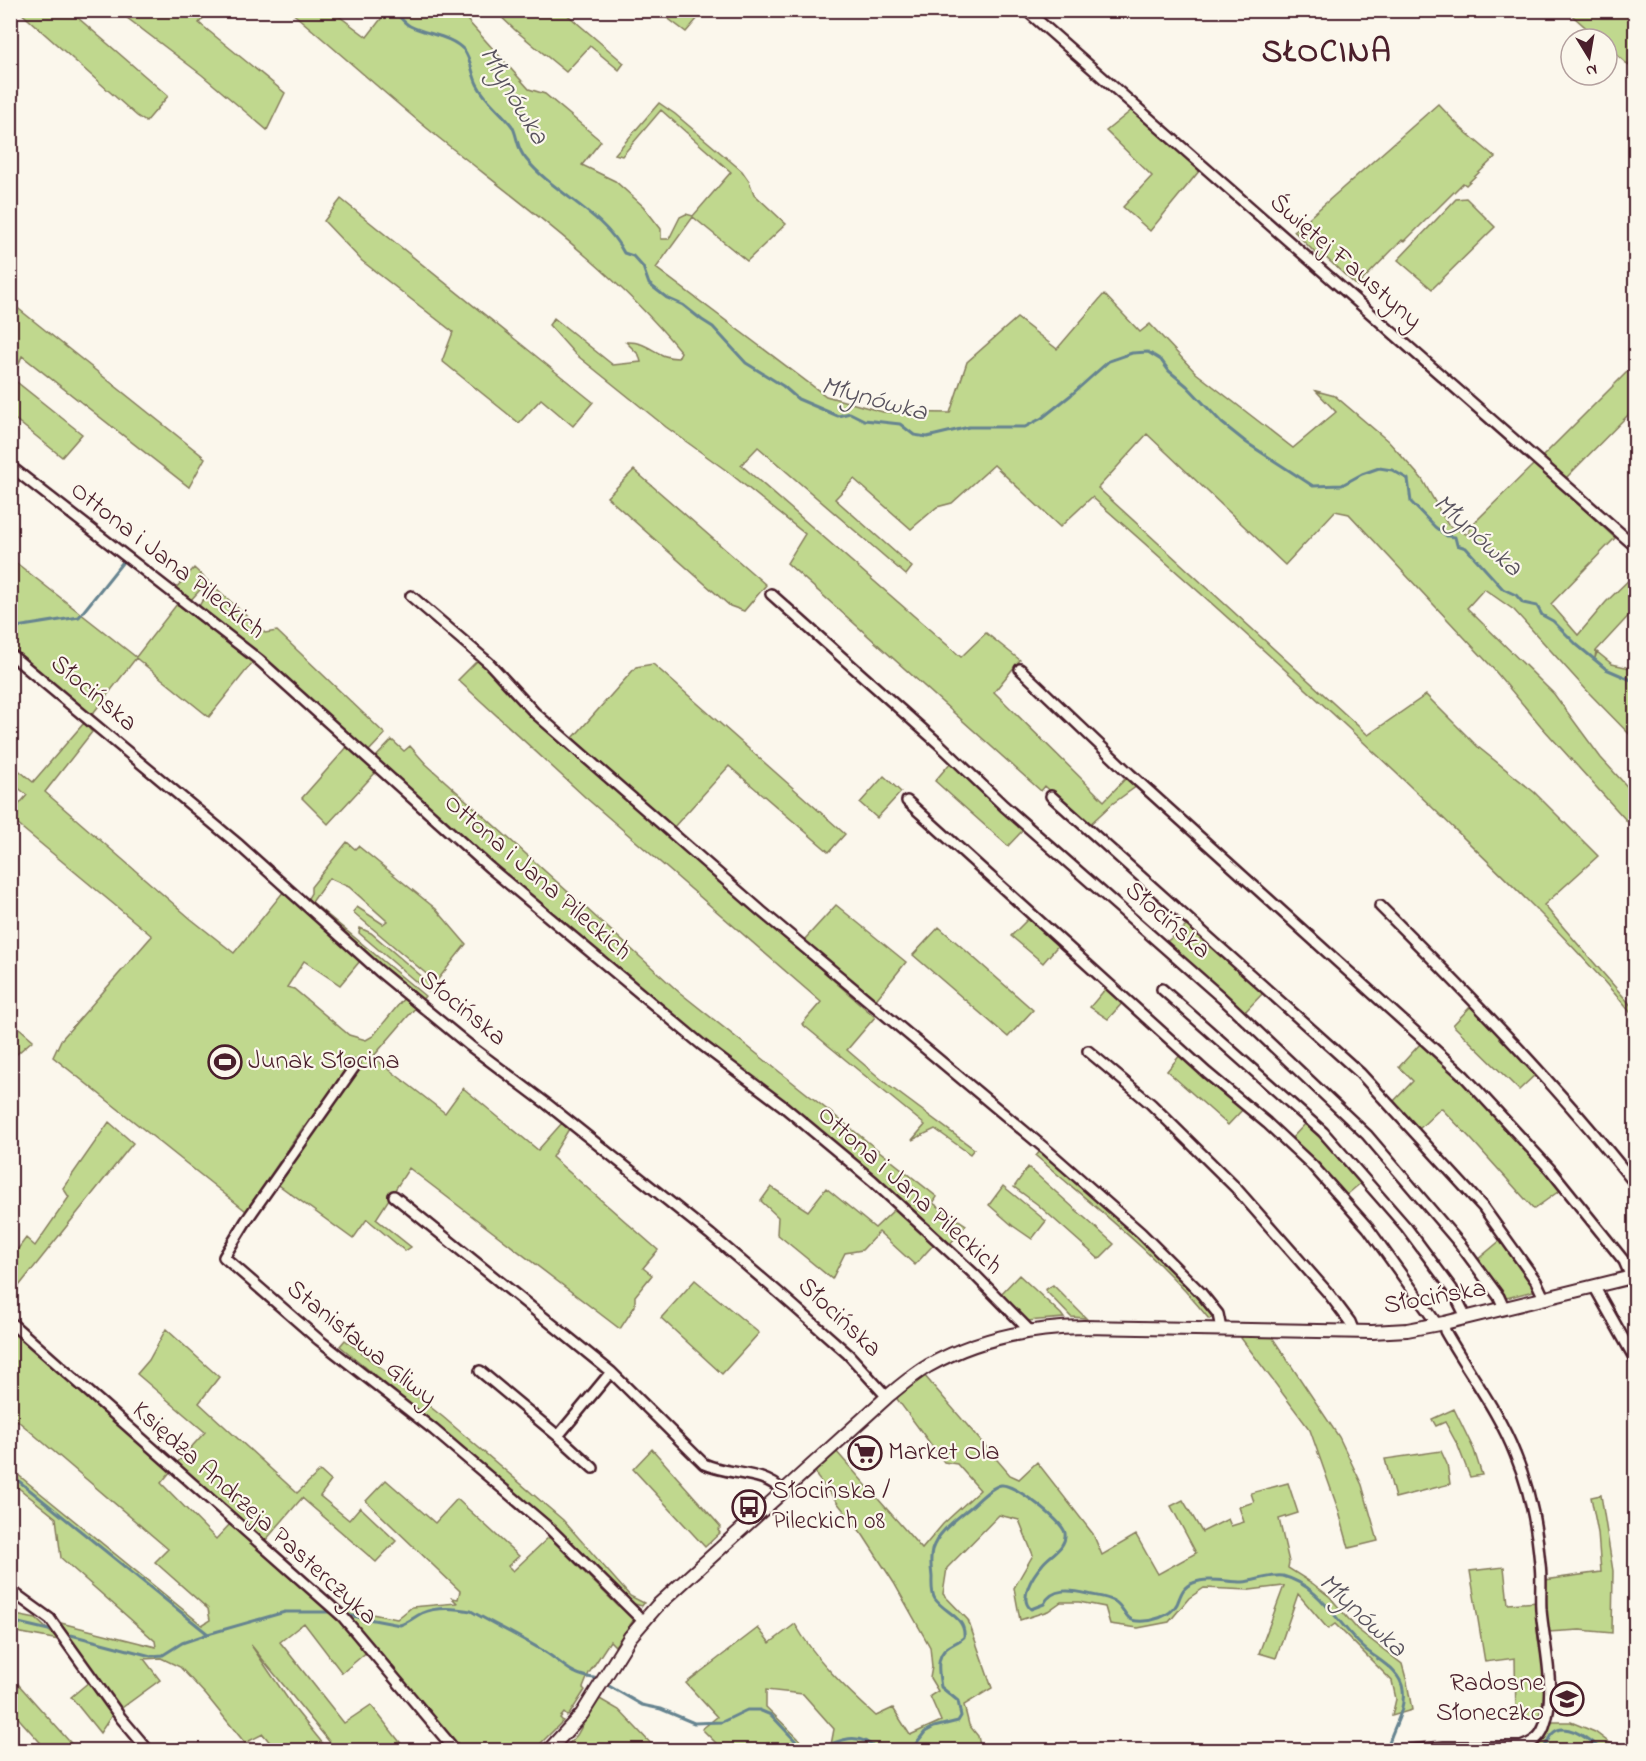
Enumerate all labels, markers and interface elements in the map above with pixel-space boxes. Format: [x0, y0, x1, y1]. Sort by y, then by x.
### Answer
north arrow [1559, 27, 1619, 87]
district label: SŁOCINA [1262, 30, 1392, 77]
water label: Młynówka [468, 39, 558, 153]
text: N [1584, 57, 1599, 83]
street label: Świętej Faustyny [1260, 185, 1430, 339]
water label: Młynówka [817, 367, 932, 433]
street label: Ottona i Jana Pileckich [61, 473, 273, 649]
water label: Młynówka [1424, 485, 1531, 587]
street label: Słocińska [41, 646, 145, 742]
street label: Ottona i Jana Pileckich [435, 785, 639, 971]
street label: Słocińska [1115, 873, 1219, 969]
street label: Słocińska [410, 962, 514, 1056]
place label: Junak Słocina [248, 1043, 399, 1081]
sports icon: Junak Słocina [207, 1044, 243, 1080]
street label: Ottona i Jana Pileckich [808, 1097, 1010, 1285]
street label: Słocińska [788, 1269, 890, 1367]
street label: Słocińska [1381, 1270, 1489, 1326]
street label: Stanisława Gliwy [277, 1271, 445, 1417]
street label: Księdza Andrzeja Pasterczyka [123, 1393, 385, 1635]
place label: Market Ola [888, 1434, 1000, 1472]
supermarket icon: Market Ola [847, 1435, 883, 1471]
place label: Słocińska / Pileckich 08 [772, 1473, 890, 1541]
bus stop icon: Słocińska / Pileckich 08 [731, 1489, 767, 1525]
water label: Młynówka [1309, 1565, 1415, 1668]
place label: Radosne Słoneczko [1436, 1665, 1544, 1733]
school or university icon: Radosne Słoneczko [1549, 1681, 1585, 1717]

